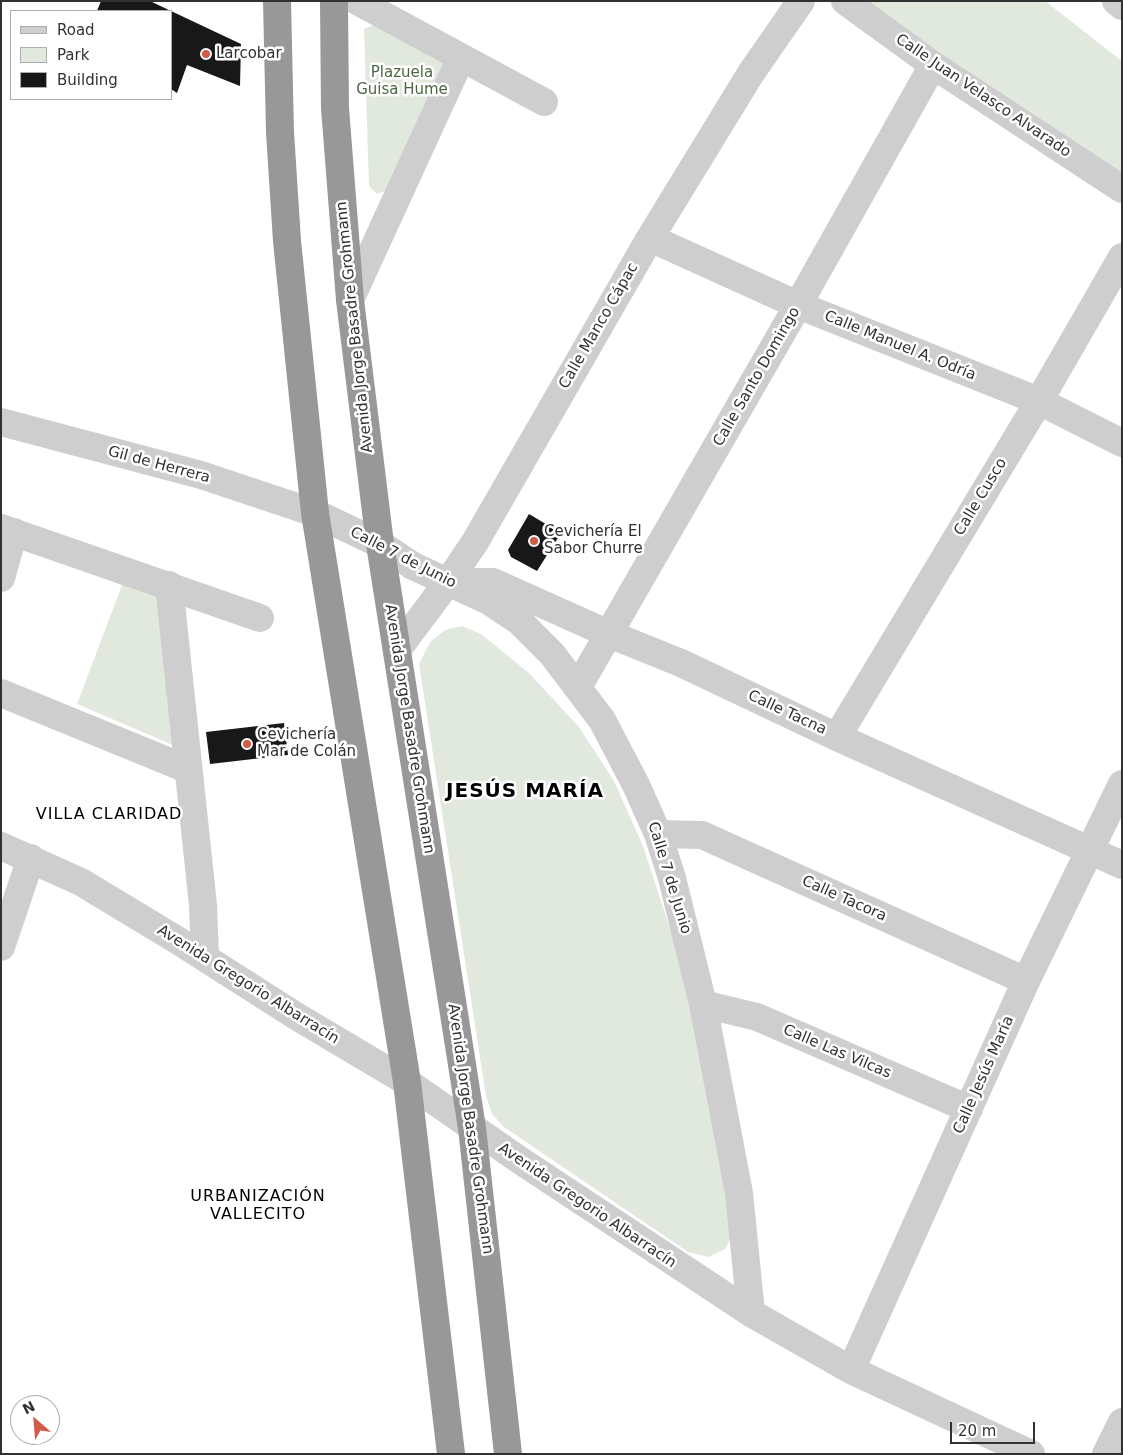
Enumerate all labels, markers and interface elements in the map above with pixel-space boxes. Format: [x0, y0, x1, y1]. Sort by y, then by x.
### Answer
legend [10, 10, 172, 100]
text: Road [57, 21, 95, 39]
street label: Calle Juan Velasco Alvarado [892, 30, 1074, 162]
place label: Larcobar [216, 45, 282, 63]
text: Park [57, 46, 89, 64]
marker: Larcobar [200, 48, 212, 60]
park label: Plazuela Guisa Hume [356, 64, 448, 99]
text: Building [57, 71, 118, 89]
street label: Avenida Jorge Basadre Grohmann [333, 201, 377, 453]
street label: Calle Manco Cápac [556, 260, 642, 392]
street label: Calle Santo Domingo [710, 304, 804, 450]
street label: Calle Manuel A. Odría [822, 307, 978, 385]
street label: Gil de Herrera [106, 443, 212, 487]
street label: Calle Cusco [951, 455, 1011, 539]
place label: Cevichería El Sabor Churre [544, 523, 643, 558]
street label: Calle 7 de Junio [347, 524, 459, 592]
marker: Cevichería El Sabor Churre [528, 535, 540, 547]
street label: Avenida Jorge Basadre Grohmann [380, 603, 438, 855]
street label: Calle Tacna [745, 687, 829, 739]
place label: Cevichería Mar de Colán [257, 726, 356, 761]
marker: Cevichería Mar de Colán [241, 738, 253, 750]
district label: JESÚS MARÍA [445, 780, 605, 804]
district label: VILLA CLARIDAD [34, 805, 184, 825]
street label: Calle 7 de Junio [643, 820, 695, 936]
street label: Calle Tacora [799, 872, 889, 926]
street label: Avenida Gregorio Albarracín [154, 922, 342, 1048]
street label: Avenida Jorge Basadre Grohmann [444, 1003, 496, 1255]
street label: Calle Jesús María [950, 1013, 1018, 1137]
street label: Calle Las Vilcas [780, 1021, 894, 1083]
street label: Avenida Gregorio Albarracín [495, 1140, 679, 1272]
district label: URBANIZACIÓN VALLECITO [189, 1187, 327, 1225]
north arrow [10, 1395, 60, 1445]
text: N [20, 1398, 37, 1417]
scale bar [953, 1412, 1038, 1444]
text: 20 m [958, 1422, 996, 1440]

